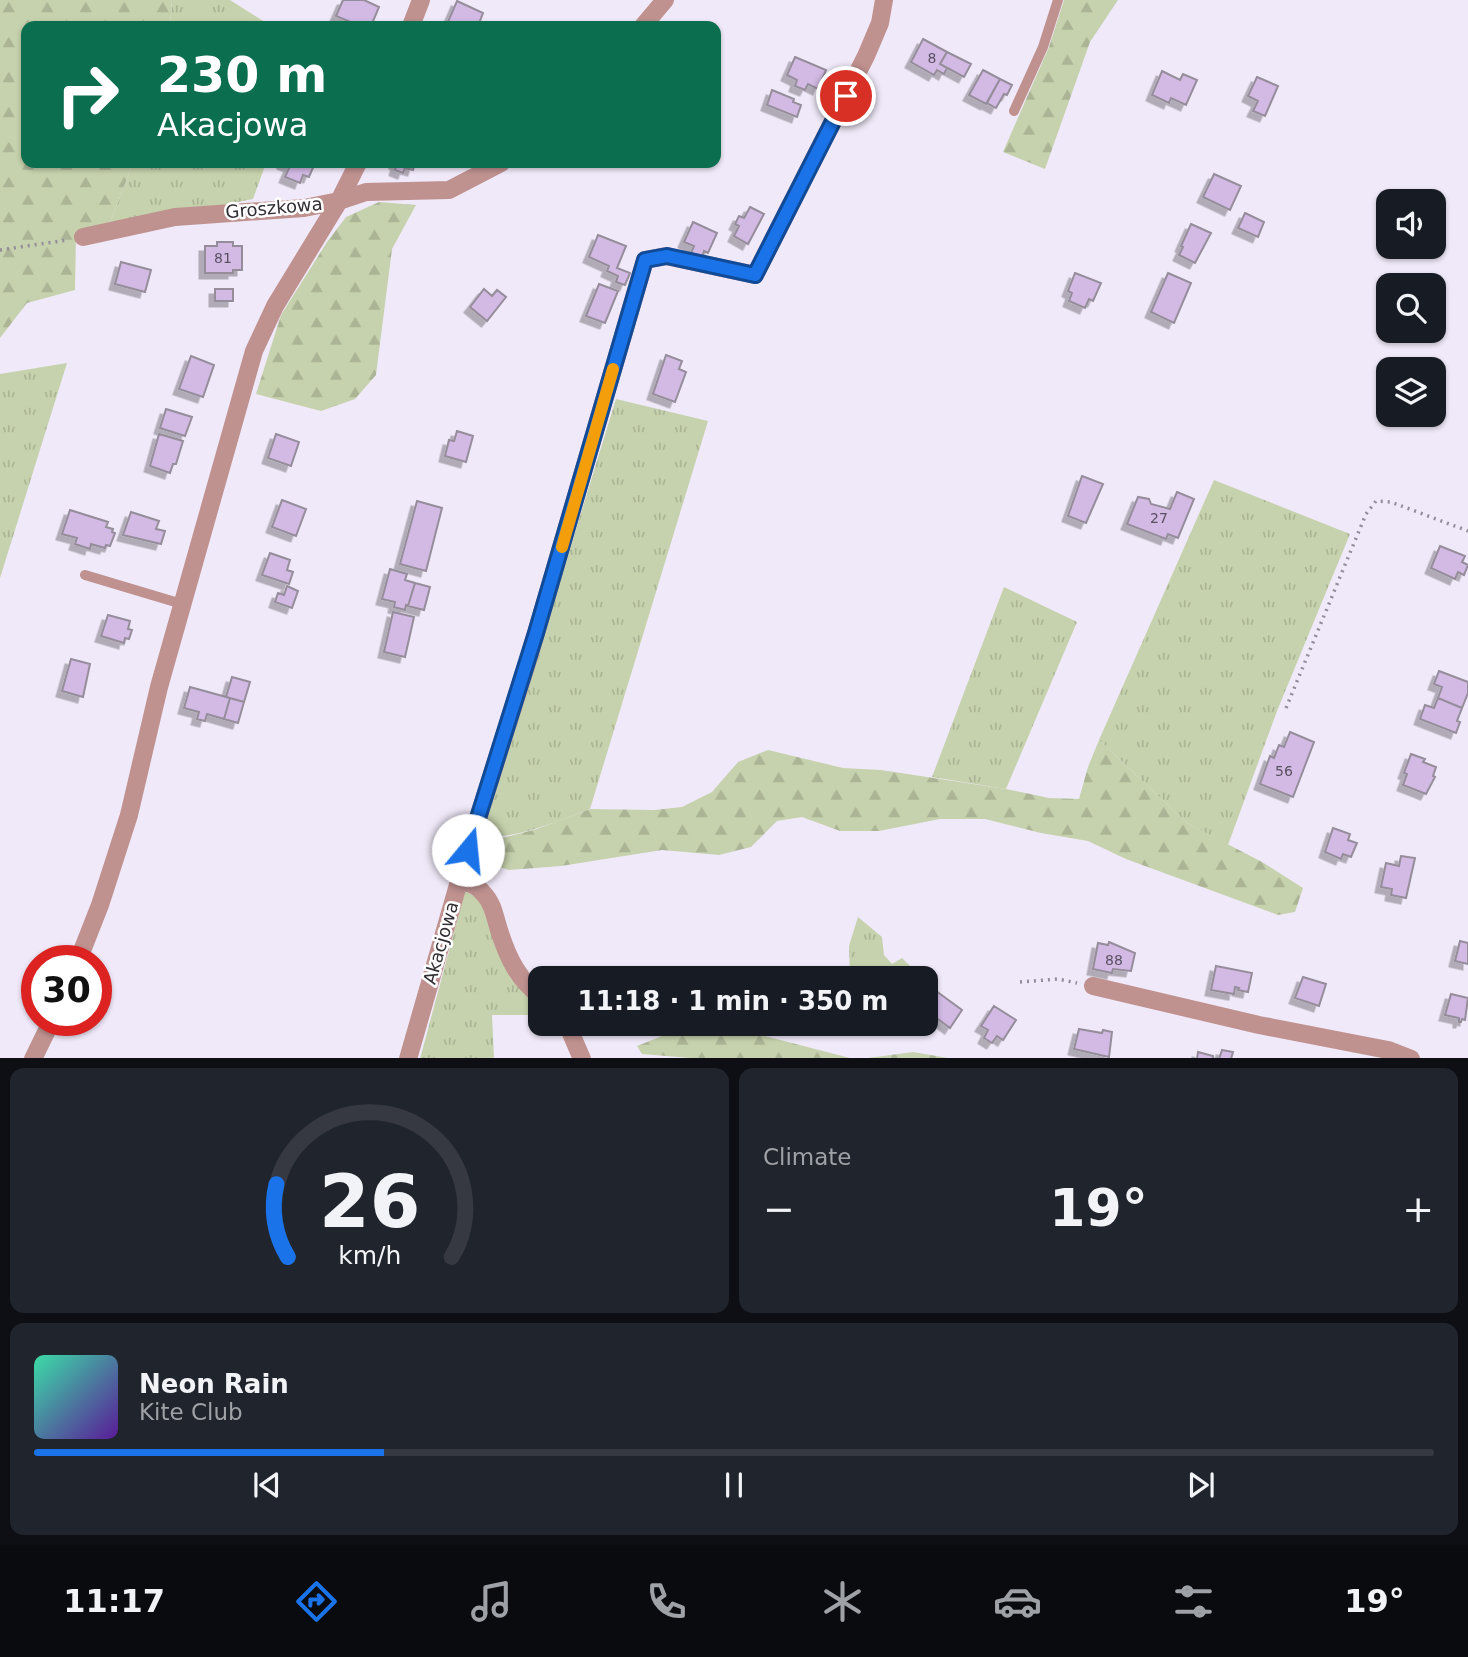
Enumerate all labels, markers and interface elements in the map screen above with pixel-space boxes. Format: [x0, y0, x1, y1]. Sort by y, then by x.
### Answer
text: 230 m [157, 47, 327, 104]
icon: right [42, 49, 133, 140]
house number: 8 [928, 50, 936, 66]
pin [816, 66, 876, 126]
icon: arrive [827, 77, 865, 115]
text: Akacjowa [157, 106, 308, 144]
map controls [1376, 189, 1446, 427]
button: sound [1376, 189, 1446, 259]
street label: Groszkowa [225, 193, 323, 222]
house number: 81 [214, 250, 232, 266]
button: search [1376, 273, 1446, 343]
button: layers [1376, 357, 1446, 427]
house number: 27 [1150, 510, 1168, 526]
house number: 56 [1275, 763, 1293, 779]
position arrow [431, 813, 505, 887]
street label: Akacjowa [419, 899, 462, 987]
speed limit sign: 30 [21, 945, 112, 1036]
house number: 88 [1105, 952, 1123, 968]
text: 11:18 · 1 min · 350 m [578, 986, 888, 1016]
text: Climate [763, 1144, 852, 1170]
text: 26 [319, 1159, 420, 1244]
text: 19° [1049, 1178, 1148, 1238]
text: − [763, 1187, 795, 1231]
text: + [1402, 1187, 1434, 1231]
text: km/h [338, 1240, 401, 1269]
text: Neon Rain [139, 1369, 289, 1399]
text: Kite Club [139, 1399, 243, 1425]
icon: previous [248, 1466, 286, 1504]
icon: pause [715, 1466, 753, 1504]
icon: next [1182, 1466, 1220, 1504]
icon: directions [292, 1577, 341, 1626]
icon: music [467, 1577, 516, 1626]
icon: phone [642, 1577, 691, 1626]
icon: climate [818, 1577, 867, 1626]
icon: car [993, 1577, 1042, 1626]
icon: filters [1169, 1577, 1218, 1626]
text: 11:17 [63, 1582, 165, 1620]
text: 19° [1344, 1582, 1405, 1620]

